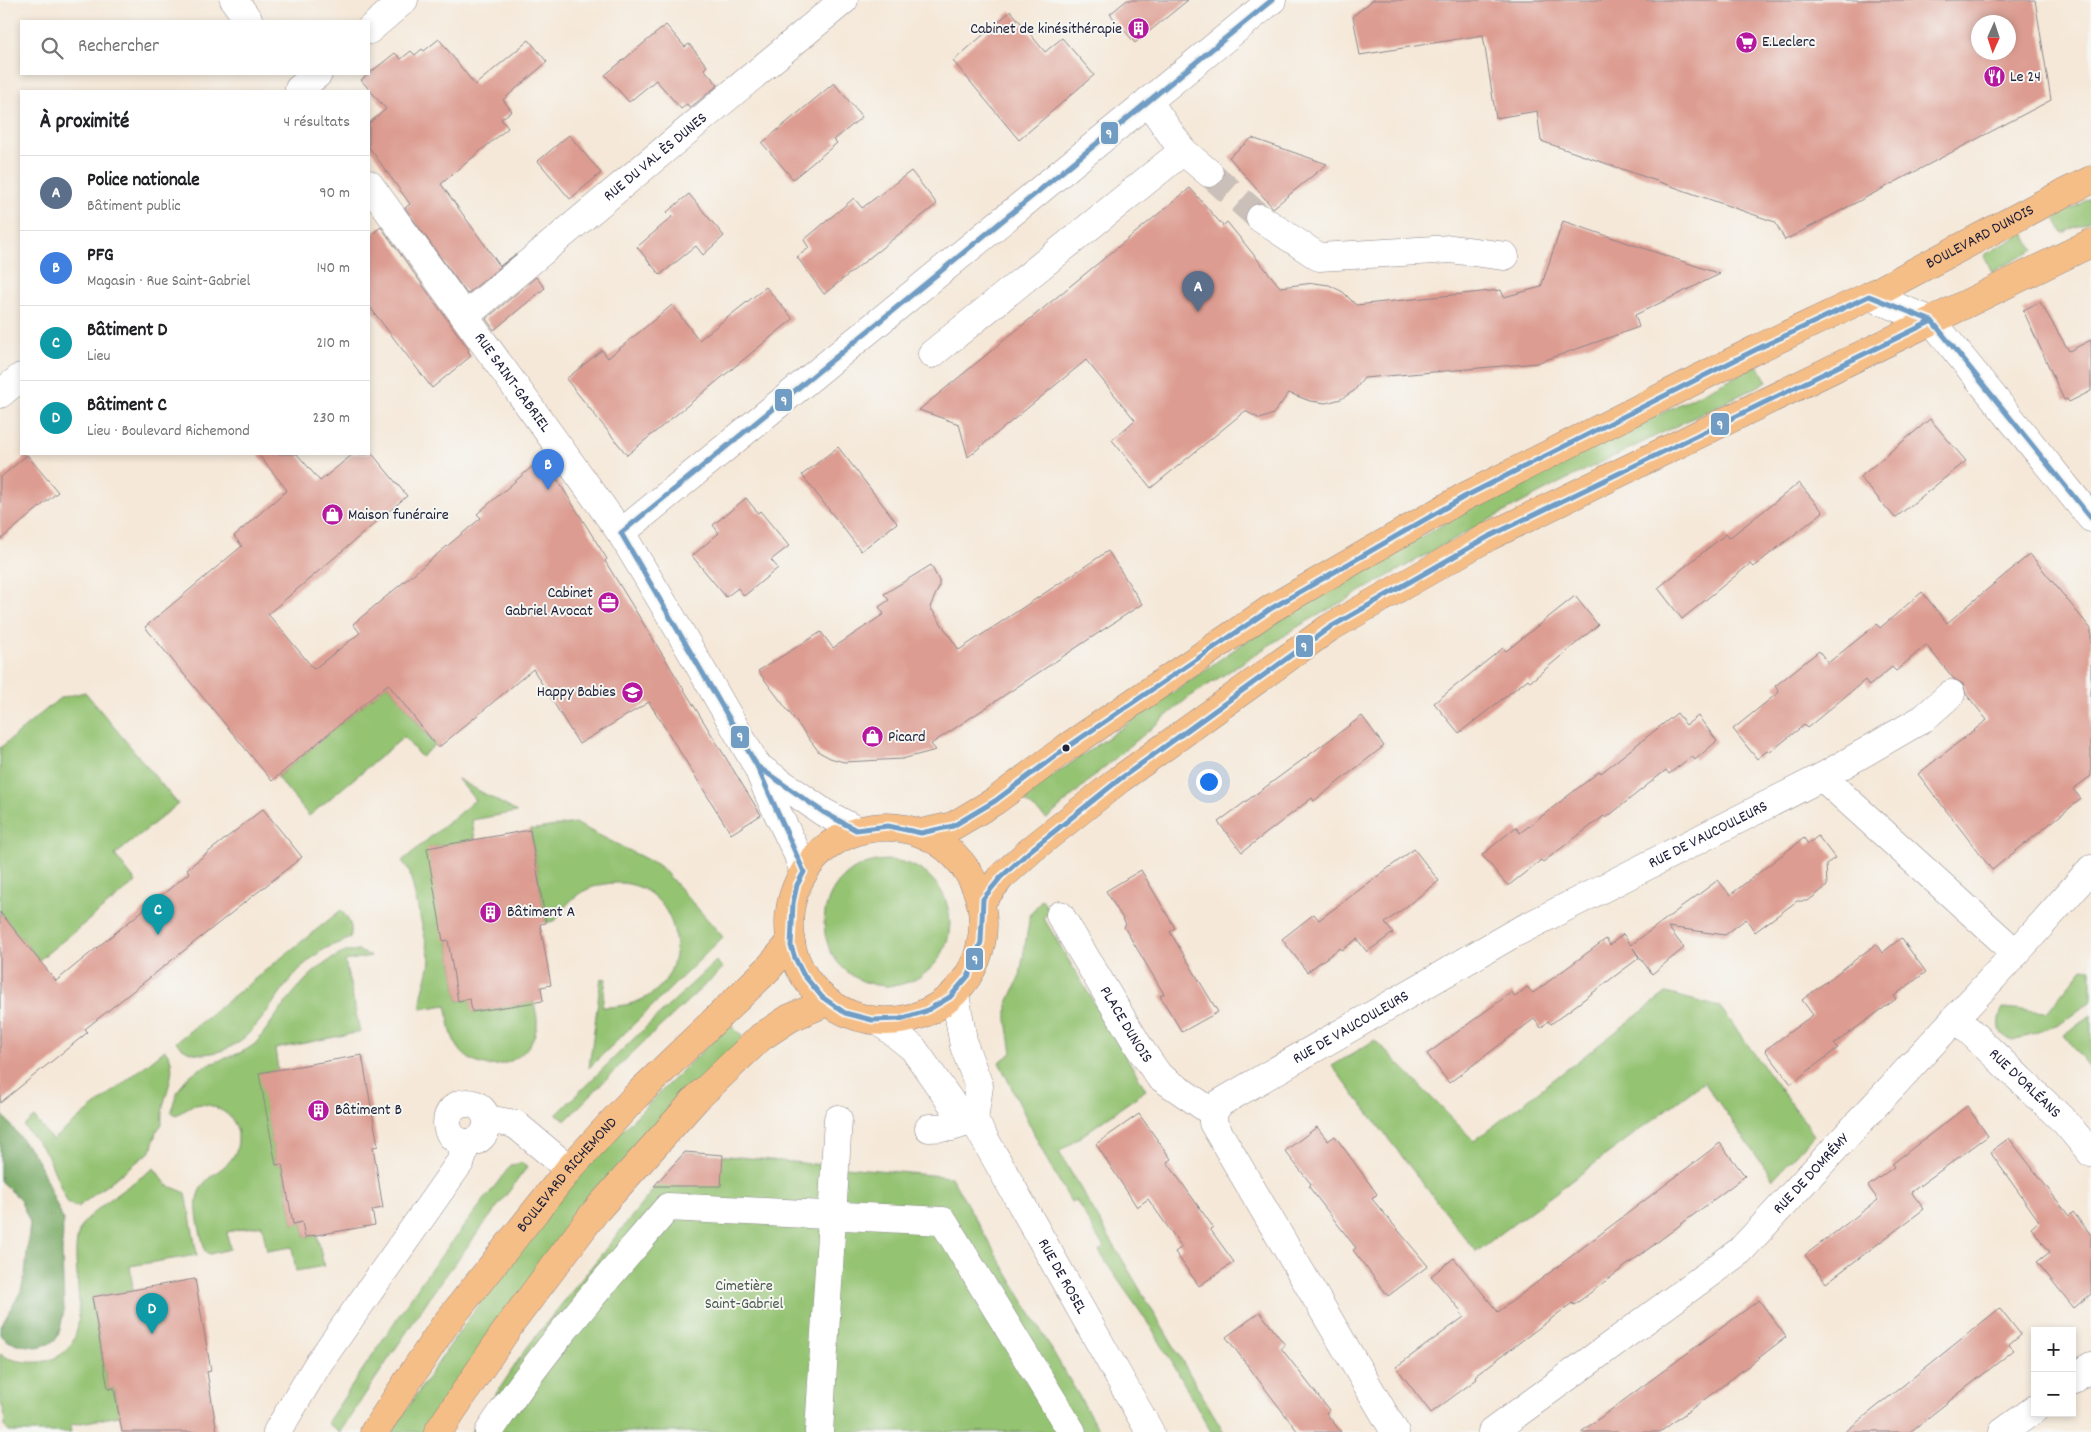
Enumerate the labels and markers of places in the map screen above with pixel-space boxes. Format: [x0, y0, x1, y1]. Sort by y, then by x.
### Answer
building icon: Cabinet de kinésithérapie [1126, 17, 1150, 41]
place label: Cabinet de kinésithérapie [970, 18, 1122, 41]
supermarket icon: E.Leclerc [1734, 30, 1758, 54]
place label: E.Leclerc [1762, 31, 1815, 54]
restaurant icon: Le 24 [1982, 65, 2006, 89]
place label: Le 24 [2010, 66, 2041, 89]
pin: A [1182, 271, 1214, 312]
pin: B [532, 449, 564, 490]
shop icon: Maison funéraire [320, 503, 344, 527]
place label: Maison funéraire [348, 504, 449, 527]
place label: Cabinet Gabriel Avocat [505, 582, 593, 623]
office icon: Cabinet Gabriel Avocat [597, 590, 621, 614]
school or university icon: Happy Babies [620, 680, 644, 704]
place label: Happy Babies [537, 681, 616, 704]
shop icon: Picard [860, 725, 884, 749]
place label: Picard [888, 726, 926, 749]
unlabelled marker [1061, 743, 1071, 753]
pin: C [142, 894, 174, 935]
building icon: Bâtiment A [479, 900, 503, 924]
place label: Bâtiment A [507, 901, 575, 924]
building icon: Bâtiment B [307, 1098, 331, 1122]
place label: Bâtiment B [335, 1099, 402, 1122]
pin: D [136, 1293, 168, 1334]

